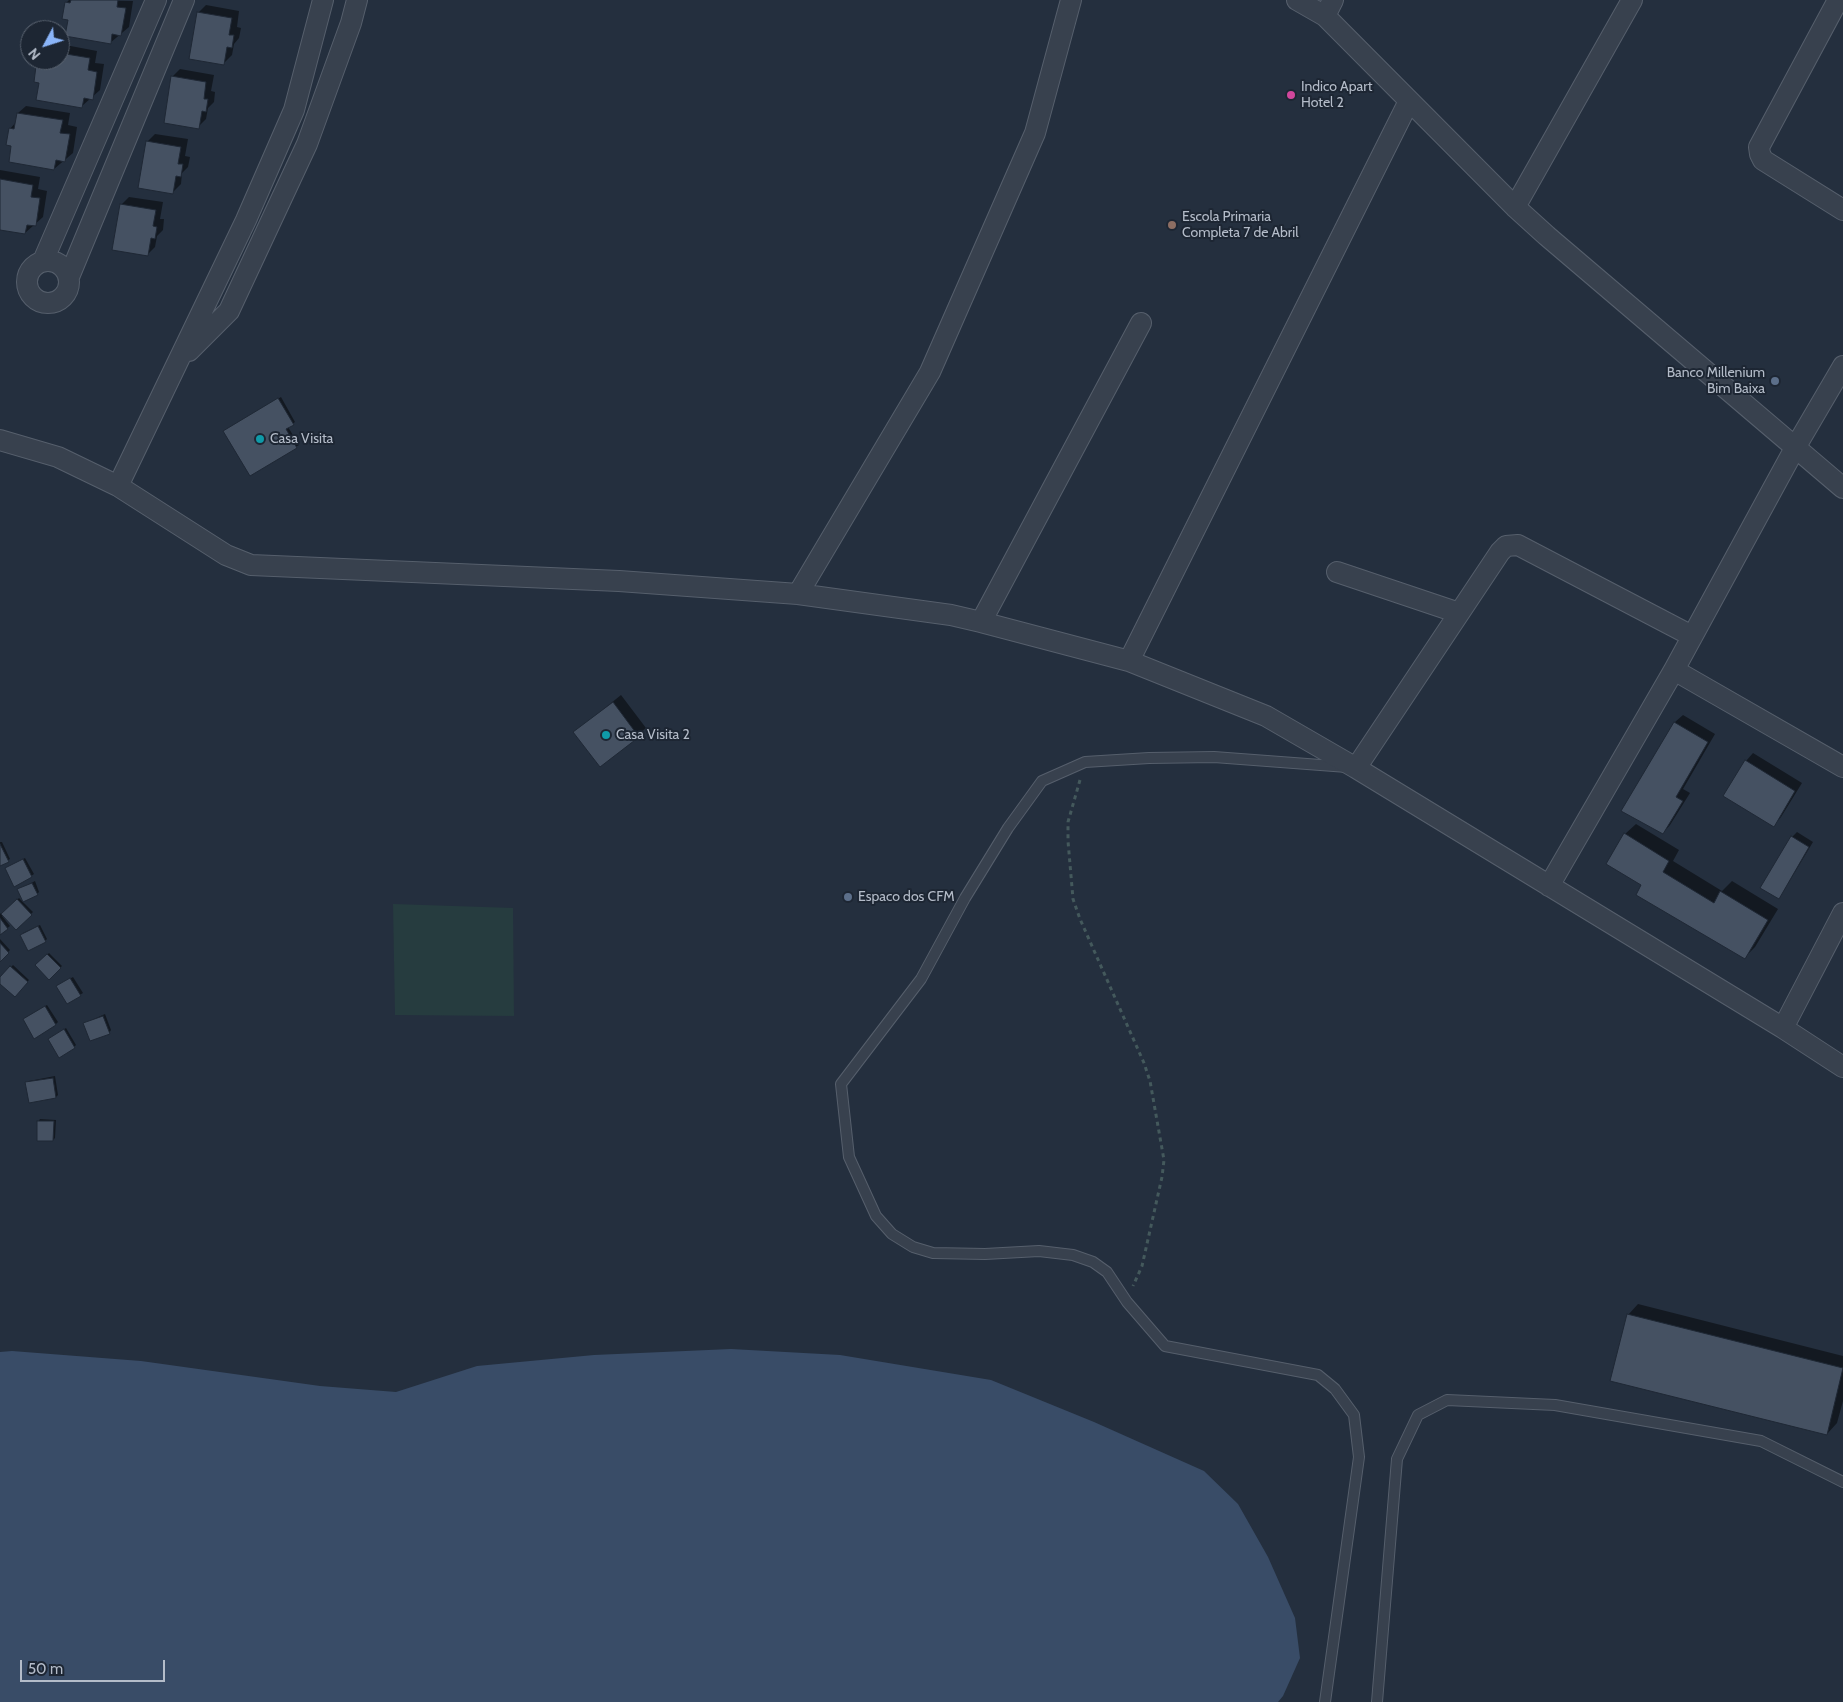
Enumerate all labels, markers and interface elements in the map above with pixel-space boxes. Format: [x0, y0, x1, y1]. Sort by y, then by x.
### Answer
north arrow [20, 20, 70, 70]
text: N [24, 44, 44, 64]
place label: Indico Apart Hotel 2 [1301, 79, 1372, 111]
marker: Indico Apart Hotel 2 [1285, 89, 1297, 101]
place label: Escola Primaria Completa 7 de Abril [1182, 209, 1299, 242]
marker: Escola Primaria Completa 7 de Abril [1166, 219, 1178, 231]
place label: Banco Millenium Bim Baixa [1667, 365, 1765, 398]
marker: Banco Millenium Bim Baixa [1769, 375, 1781, 387]
place label: Casa Visita [270, 431, 333, 447]
marker: Casa Visita [254, 433, 266, 445]
place label: Casa Visita 2 [616, 727, 690, 743]
marker: Casa Visita 2 [600, 729, 612, 741]
place label: Espaco dos CFM [858, 889, 955, 905]
marker: Espaco dos CFM [842, 891, 854, 903]
scale bar [22, 1650, 168, 1682]
text: 50 m [28, 1660, 63, 1678]

